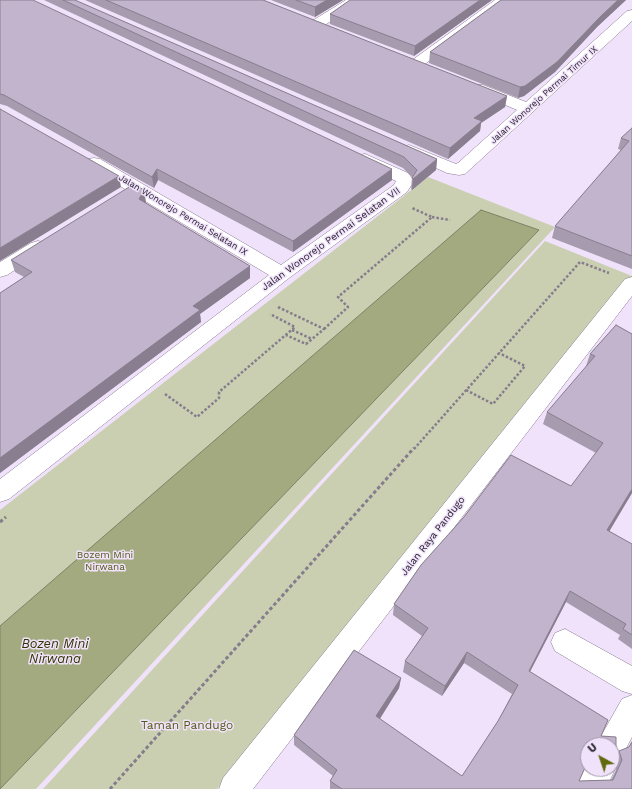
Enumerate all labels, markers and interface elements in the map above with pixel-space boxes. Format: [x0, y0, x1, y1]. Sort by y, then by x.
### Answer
street label: Jalan Wonorejo Permai Timur IX [488, 44, 600, 146]
street label: Jalan Wonorejo Permai Selatan IX [117, 172, 249, 258]
street label: Jalan Wonorejo Permai Selatan VII [259, 185, 403, 293]
street label: Jalan Raya Pandugo [398, 494, 468, 578]
park label: Bozem Mini Nirwana [77, 549, 133, 572]
water label: Bozen Mini Nirwana [21, 636, 89, 667]
park label: Taman Pandugo [141, 718, 233, 732]
north arrow [580, 737, 620, 777]
text: U [585, 741, 600, 756]

